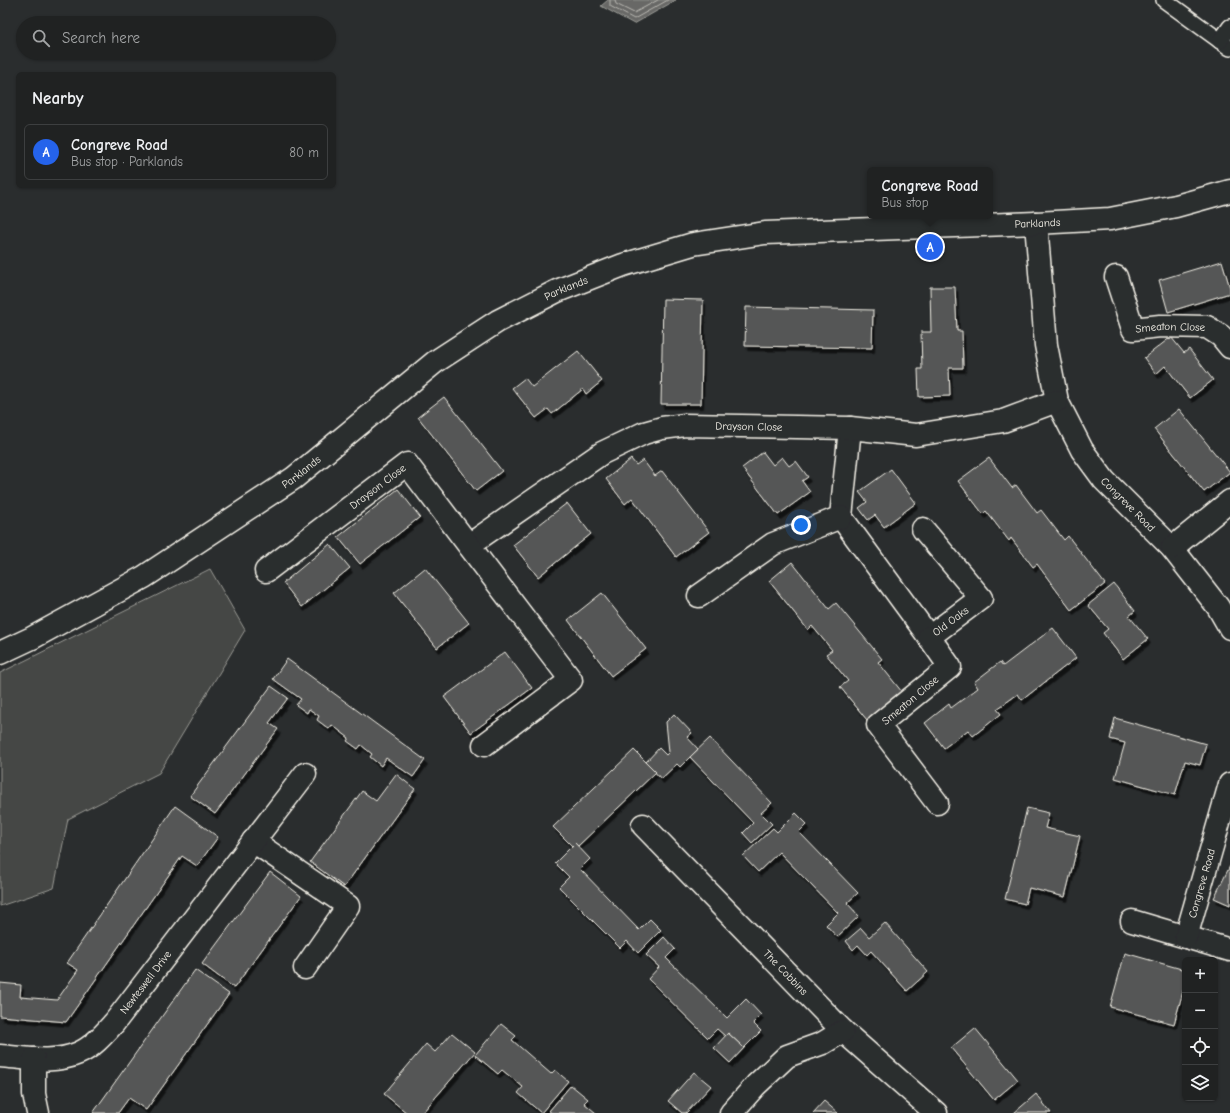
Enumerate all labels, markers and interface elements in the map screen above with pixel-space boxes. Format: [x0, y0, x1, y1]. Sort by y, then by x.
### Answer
search box [16, 16, 336, 60]
icon: search [30, 27, 52, 49]
text: Search here [62, 29, 140, 47]
text: Nearby [32, 89, 83, 108]
text: Congreve Road [71, 136, 168, 154]
text: A [42, 145, 50, 160]
text: 80 m [289, 145, 319, 160]
text: Bus stop · Parklands [71, 154, 183, 169]
popup [867, 167, 993, 219]
text: Congreve Road [882, 177, 978, 195]
text: Bus stop [882, 195, 929, 210]
street label: Parklands [1014, 216, 1061, 231]
pin: A [917, 232, 943, 262]
street label: Parklands [542, 273, 590, 303]
street label: Smeaton Close [1135, 320, 1206, 336]
street label: Drayson Close [715, 420, 783, 434]
street label: Parklands [279, 453, 324, 491]
street label: Drayson Close [347, 461, 409, 512]
street label: Congreve Road [1098, 475, 1158, 535]
your location [791, 515, 811, 535]
street label: Old Oaks [930, 603, 972, 639]
street label: Smeaton Close [879, 673, 942, 728]
street label: Congreve Road [1186, 847, 1218, 920]
street label: The Cobbins [760, 947, 811, 998]
street label: Newteswell Drive [117, 948, 175, 1017]
map controls [1182, 957, 1218, 1101]
button: + [1182, 957, 1218, 993]
button: − [1182, 993, 1218, 1029]
button: locate [1182, 1029, 1218, 1065]
button: layers [1182, 1065, 1218, 1101]

